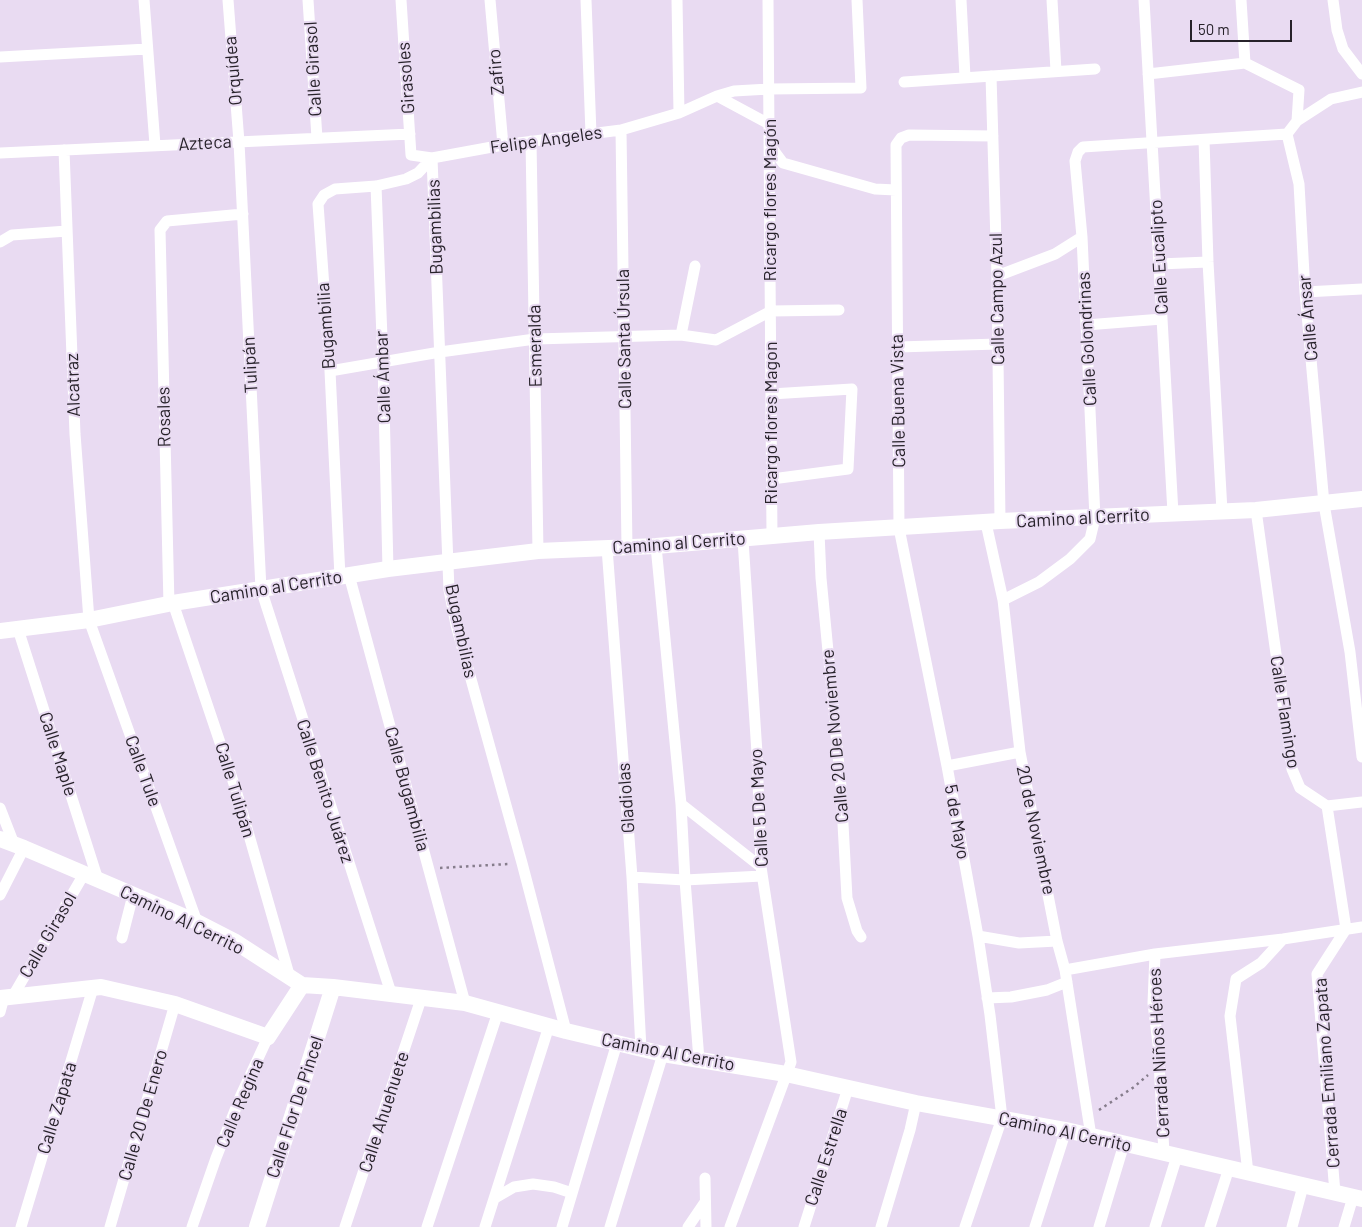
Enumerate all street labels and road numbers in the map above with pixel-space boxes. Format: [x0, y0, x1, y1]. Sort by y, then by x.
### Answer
street label: Calle Girasol [300, 21, 326, 117]
street label: Orquídea [219, 35, 247, 107]
street label: Girasoles [393, 41, 419, 115]
street label: Zafiro [483, 48, 509, 96]
street label: Ricargo flores Magón [759, 118, 781, 282]
street label: Felipe Angeles [489, 121, 603, 159]
street label: Azteca [178, 131, 232, 155]
street label: Bugambilias [423, 179, 447, 275]
street label: Calle Eucalipto [1145, 199, 1173, 315]
street label: Calle Campo Azul [985, 233, 1009, 365]
street label: Calle Santa Úrsula [612, 269, 636, 409]
street label: Calle Golondrinas [1073, 271, 1101, 407]
street label: Calle Ánsar [1293, 274, 1323, 362]
street label: Bugambilia [312, 282, 340, 370]
street label: Esmeralda [523, 304, 547, 388]
street label: Calle Ámbar [371, 330, 395, 424]
street label: Calle Buena Vista [886, 334, 910, 468]
street label: Tulipán [238, 336, 262, 394]
street label: Ricargo flores Magon [760, 341, 782, 505]
street label: Alcatraz [61, 353, 85, 417]
street label: Rosales [153, 386, 175, 448]
street label: Camino al Cerrito [1016, 504, 1150, 532]
street label: Camino al Cerrito [612, 528, 746, 558]
street label: Camino al Cerrito [208, 566, 344, 608]
street label: Bugambilias [441, 582, 481, 680]
street label: Calle 20 De Noviembre [817, 648, 853, 824]
street label: Calle Flamingo [1265, 654, 1305, 770]
street label: Calle Maple [34, 709, 82, 799]
street label: Calle Benito Juárez [292, 717, 358, 865]
street label: Calle Bugambilia [380, 724, 434, 854]
street label: Calle Tule [120, 732, 166, 810]
street label: Calle Tulipán [210, 740, 260, 840]
street label: Calle 5 De Mayo [745, 748, 773, 868]
street label: Gladiolas [613, 762, 639, 834]
street label: 20 de Noviembre [1012, 763, 1060, 897]
street label: 5 de Mayo [940, 783, 974, 861]
street label: Camino Al Cerrito [116, 881, 248, 959]
street label: Calle Girasol [15, 888, 81, 982]
street label: Cerrada Niños Héroes [1144, 968, 1174, 1138]
street label: Cerrada Emiliano Zapata [1310, 977, 1344, 1169]
street label: Camino Al Cerrito [599, 1028, 737, 1076]
street label: Calle Flor De Pincel [262, 1033, 328, 1181]
street label: Calle 20 De Enero [114, 1047, 172, 1183]
street label: Calle Ahuehuete [354, 1049, 414, 1175]
street label: Calle Regina [211, 1055, 269, 1151]
street label: Calle Zapata [33, 1059, 81, 1157]
street label: Calle Estrella [800, 1106, 852, 1208]
street label: Camino Al Cerrito [997, 1107, 1133, 1157]

